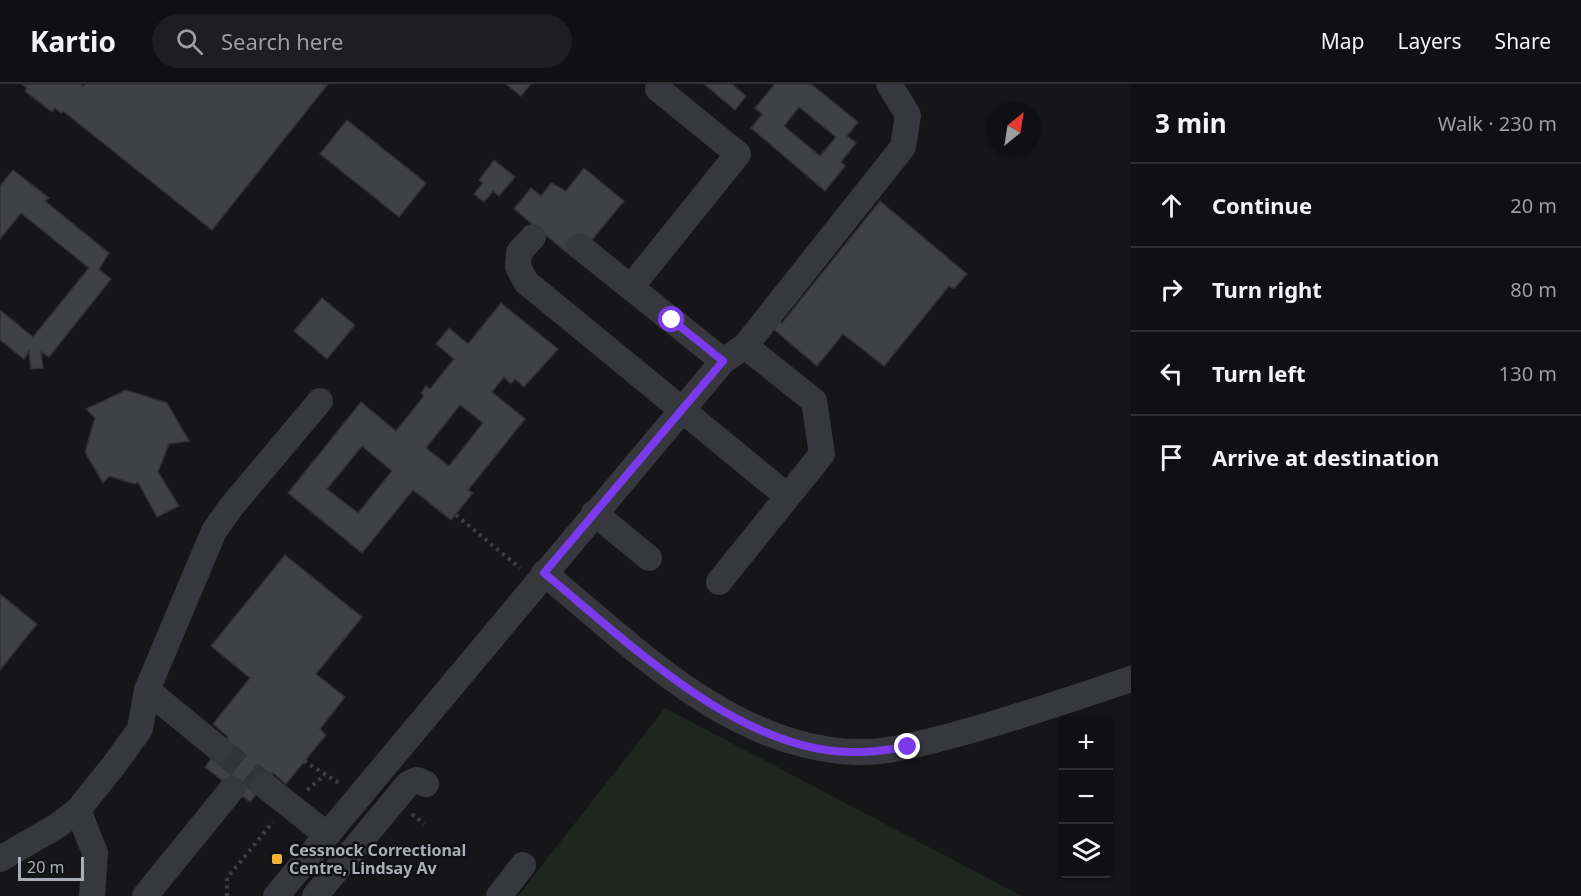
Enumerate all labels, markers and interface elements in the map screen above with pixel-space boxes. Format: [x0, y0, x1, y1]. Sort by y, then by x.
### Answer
search box [152, 14, 572, 68]
text: Kartio [30, 22, 116, 60]
icon: search [173, 25, 206, 58]
text: Search here [221, 26, 343, 56]
text: Map [1321, 27, 1365, 55]
text: Layers [1398, 27, 1462, 55]
text: Share [1495, 27, 1551, 55]
north arrow [987, 102, 1041, 156]
text: 3 min [1155, 105, 1227, 141]
text: Walk · 230 m [1438, 110, 1557, 137]
icon: ahead [1155, 189, 1188, 222]
text: Continue [1212, 190, 1312, 220]
text: 20 m [1510, 192, 1557, 219]
icon: right [1155, 273, 1188, 306]
text: Turn right [1212, 274, 1322, 304]
text: 80 m [1510, 276, 1557, 303]
route start [658, 306, 684, 332]
icon: left [1155, 357, 1188, 390]
text: Turn left [1212, 358, 1306, 388]
text: 130 m [1499, 360, 1557, 387]
icon: arrive [1155, 441, 1188, 474]
text: Arrive at destination [1212, 442, 1439, 472]
map controls [1059, 716, 1113, 878]
button: + [1059, 716, 1113, 770]
route end [894, 733, 920, 759]
button: − [1059, 770, 1113, 824]
button: layers [1059, 824, 1113, 878]
place label: Cessnock Correctional Centre, Lindsay Av [289, 839, 466, 879]
marker: Cessnock Correctional Centre, Lindsay Av [270, 852, 284, 866]
scale bar [18, 854, 84, 882]
text: 20 m [27, 856, 64, 878]

